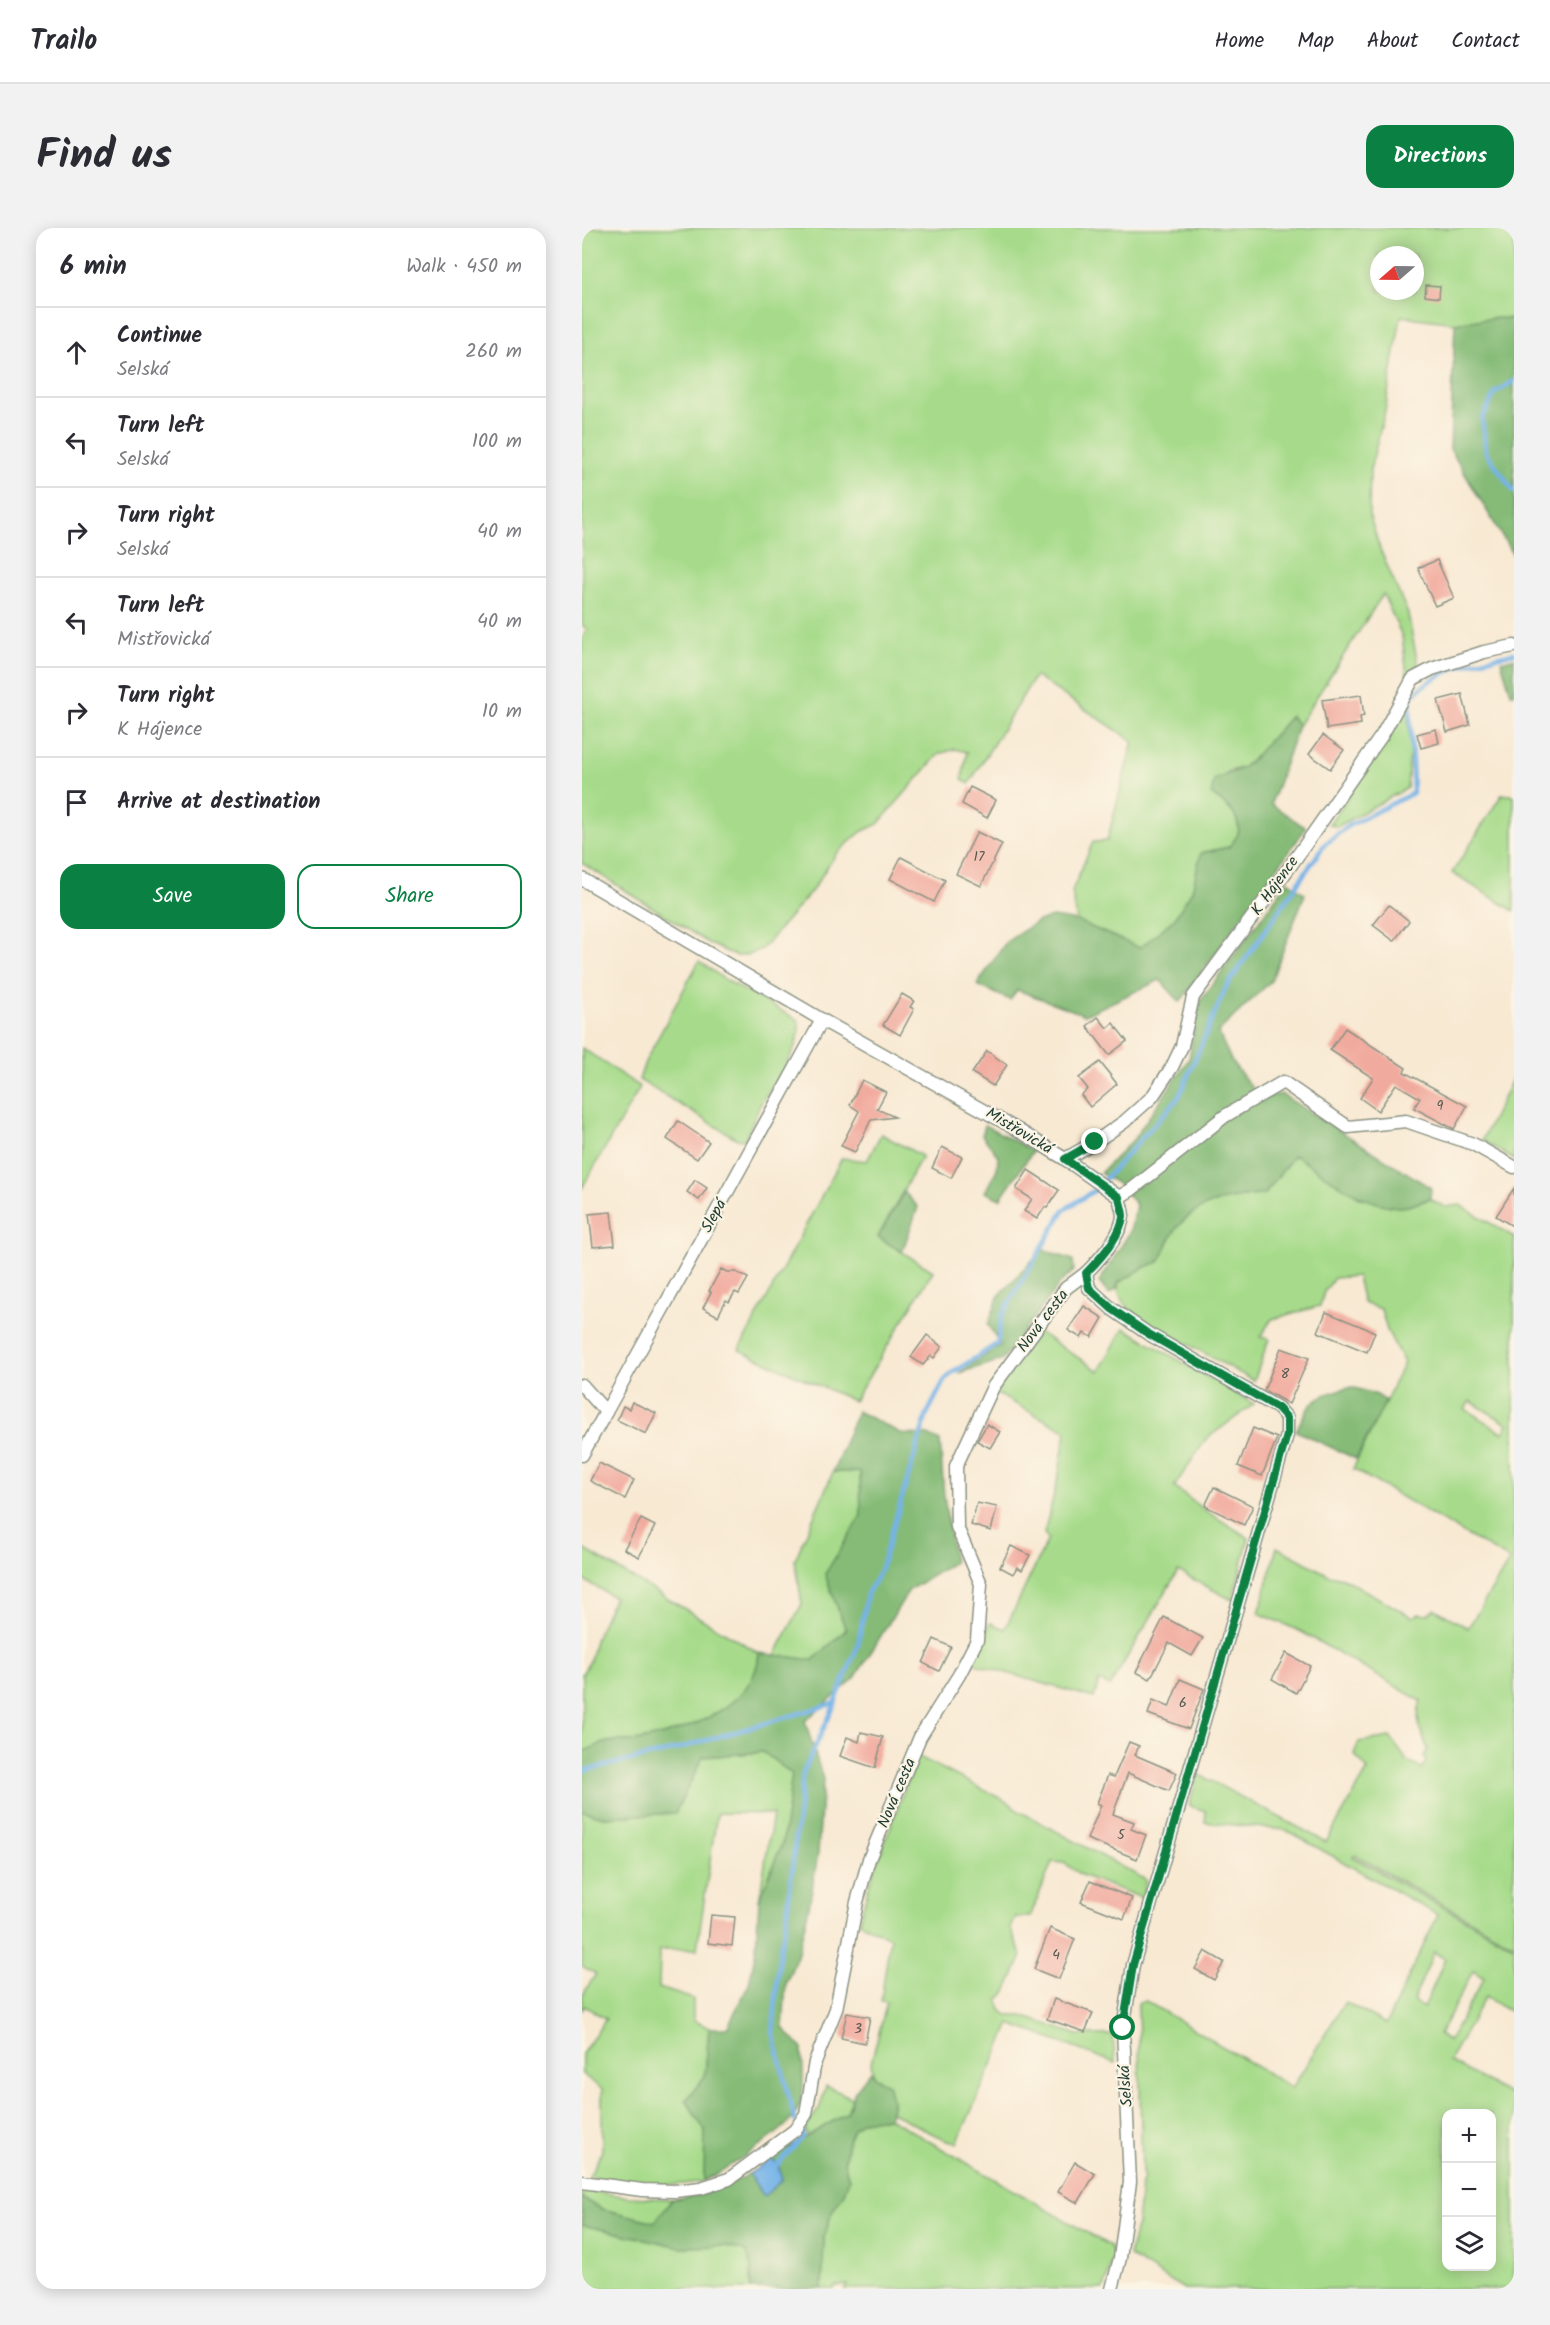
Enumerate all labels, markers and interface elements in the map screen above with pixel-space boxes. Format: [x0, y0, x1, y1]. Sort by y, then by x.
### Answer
text: Trailo [30, 19, 97, 64]
text: Home [1215, 25, 1264, 58]
text: Map [1297, 25, 1334, 58]
text: About [1367, 25, 1418, 58]
text: Contact [1451, 25, 1520, 58]
text: Find us [36, 123, 172, 190]
button: Directions [1366, 125, 1514, 188]
text: 6 min [60, 246, 127, 288]
north arrow [1370, 246, 1424, 300]
text: Walk · 450 m [406, 251, 522, 283]
text: Continue [117, 319, 202, 354]
icon: ahead [60, 336, 93, 369]
text: 260 m [465, 336, 522, 368]
text: Selská [117, 354, 169, 386]
text: Turn left [117, 409, 204, 444]
icon: left [60, 426, 93, 459]
text: 100 m [472, 426, 522, 458]
text: Selská [117, 444, 169, 476]
text: Turn right [117, 499, 215, 534]
icon: right [60, 516, 93, 549]
text: 40 m [477, 516, 522, 548]
text: Selská [117, 534, 169, 566]
text: Turn left [117, 589, 204, 624]
icon: left [60, 606, 93, 639]
text: 40 m [477, 606, 522, 638]
text: Mistřovická [117, 624, 210, 656]
text: Turn right [117, 679, 215, 714]
icon: right [60, 696, 93, 729]
text: 10 m [482, 696, 522, 728]
text: K Hájence [117, 714, 202, 746]
text: Arrive at destination [117, 785, 320, 820]
icon: arrive [60, 786, 93, 819]
house number: 17 [974, 846, 985, 868]
street label: K Hájence [1245, 851, 1305, 921]
button: Save [60, 864, 285, 929]
button: Share [297, 864, 522, 929]
house number: 9 [1437, 1095, 1444, 1117]
street label: Mistřovická [981, 1101, 1059, 1162]
route end [1081, 1128, 1107, 1154]
street label: Slepá [695, 1193, 734, 1237]
street label: Nová cesta [1011, 1284, 1075, 1358]
house number: 8 [1281, 1363, 1290, 1385]
house number: 6 [1179, 1692, 1187, 1714]
street label: Nová cesta [871, 1754, 923, 1832]
house number: 5 [1117, 1824, 1126, 1846]
house number: 4 [1052, 1944, 1060, 1966]
route start [1109, 2014, 1135, 2040]
house number: 3 [854, 2018, 862, 2040]
street label: Selská [1112, 2063, 1140, 2108]
map controls [1442, 2109, 1496, 2271]
button: + [1442, 2109, 1496, 2163]
button: − [1442, 2163, 1496, 2217]
button: layers [1442, 2217, 1496, 2271]

